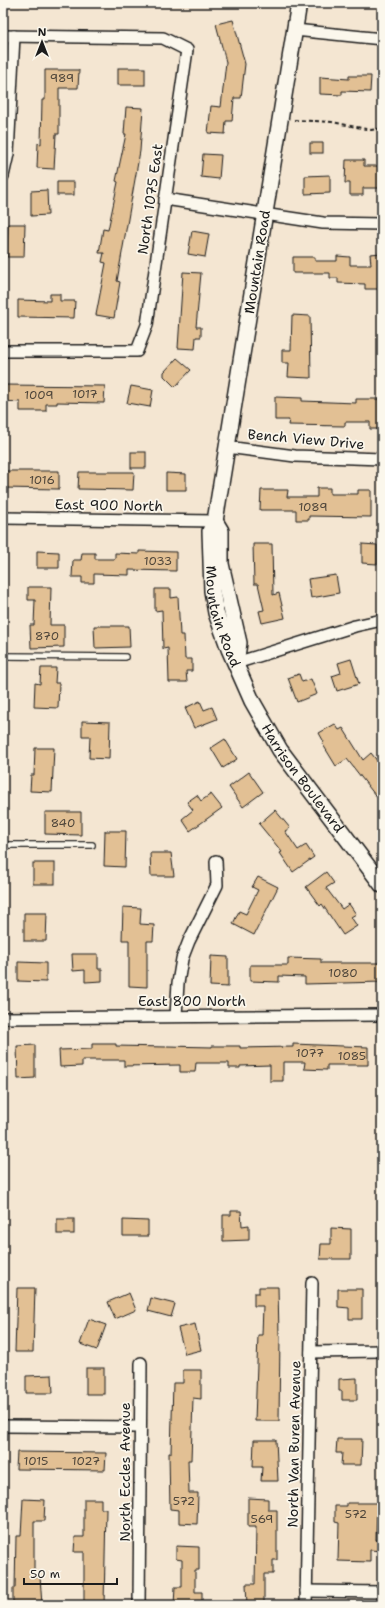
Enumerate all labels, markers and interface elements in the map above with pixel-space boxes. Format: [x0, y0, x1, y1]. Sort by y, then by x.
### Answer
north arrow [22, 22, 62, 62]
text: N [38, 25, 47, 40]
house number: 989 [50, 70, 74, 86]
street label: North 1075 East [133, 143, 167, 255]
street label: Mountain Road [240, 209, 274, 315]
house number: 1017 [72, 386, 98, 402]
house number: 1009 [24, 387, 54, 403]
street label: Bench View Drive [247, 425, 365, 453]
house number: 1016 [29, 472, 55, 488]
street label: East 900 North [55, 495, 163, 515]
house number: 1089 [298, 499, 328, 515]
house number: 1033 [144, 553, 172, 569]
street label: Mountain Road [202, 565, 245, 670]
house number: 870 [35, 628, 59, 644]
street label: Harrison Boulevard [258, 720, 348, 836]
house number: 840 [51, 815, 75, 831]
house number: 1080 [328, 965, 358, 981]
street label: East 800 North [138, 992, 246, 1010]
house number: 1077 [296, 1045, 324, 1061]
house number: 1085 [338, 1048, 366, 1064]
street label: North Van Buren Avenue [284, 1360, 304, 1528]
street label: North Eccles Avenue [116, 1402, 134, 1542]
house number: 1015 [24, 1453, 48, 1469]
house number: 1027 [72, 1453, 100, 1469]
house number: 572 [173, 1493, 195, 1509]
house number: 572 [345, 1506, 367, 1522]
house number: 569 [250, 1511, 274, 1527]
scale bar [24, 1560, 117, 1586]
text: 50 m [30, 1566, 60, 1582]

